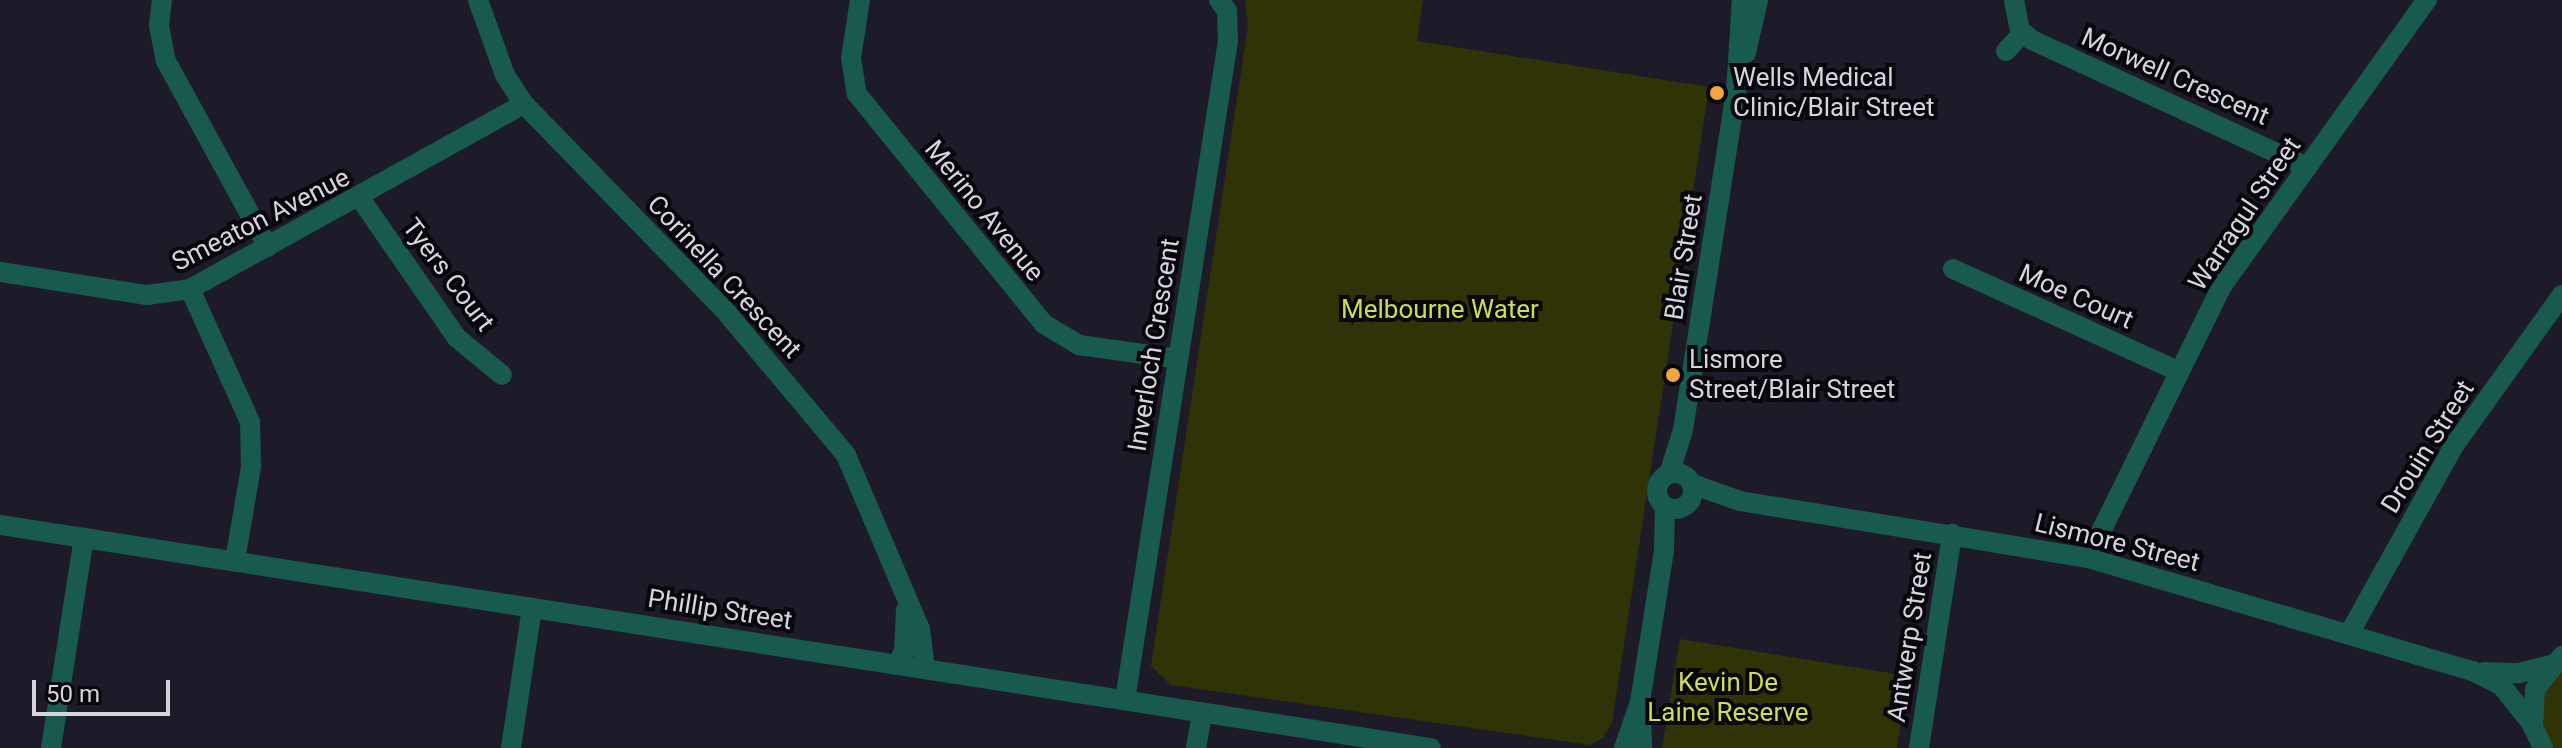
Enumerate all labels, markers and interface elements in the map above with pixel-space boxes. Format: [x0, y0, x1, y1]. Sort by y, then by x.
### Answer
street label: Morwell Crescent [2076, 22, 2274, 132]
place label: Wells Medical Clinic/Blair Street [1733, 62, 1934, 124]
marker: Wells Medical Clinic/Blair Street [1708, 84, 1726, 102]
street label: Warragul Street [2182, 131, 2308, 297]
street label: Merino Avenue [918, 134, 1050, 288]
street label: Smeaton Avenue [167, 162, 355, 278]
street label: Corinella Crescent [641, 189, 807, 365]
street label: Blair Street [1659, 192, 1709, 322]
street label: Tyers Court [395, 212, 501, 338]
street label: Inverloch Crescent [1122, 236, 1186, 454]
street label: Moe Court [2014, 258, 2138, 336]
park label: Melbourne Water [1341, 294, 1539, 326]
place label: Lismore Street/Blair Street [1689, 344, 1895, 406]
marker: Lismore Street/Blair Street [1664, 366, 1682, 384]
street label: Drouin Street [2375, 375, 2481, 519]
street label: Lismore Street [2031, 507, 2203, 579]
street label: Antwerp Street [1881, 550, 1939, 724]
street label: Phillip Street [646, 583, 794, 637]
scale bar [36, 664, 174, 714]
park label: Kevin De Laine Reserve [1647, 667, 1809, 728]
text: 50 m [46, 680, 100, 708]

